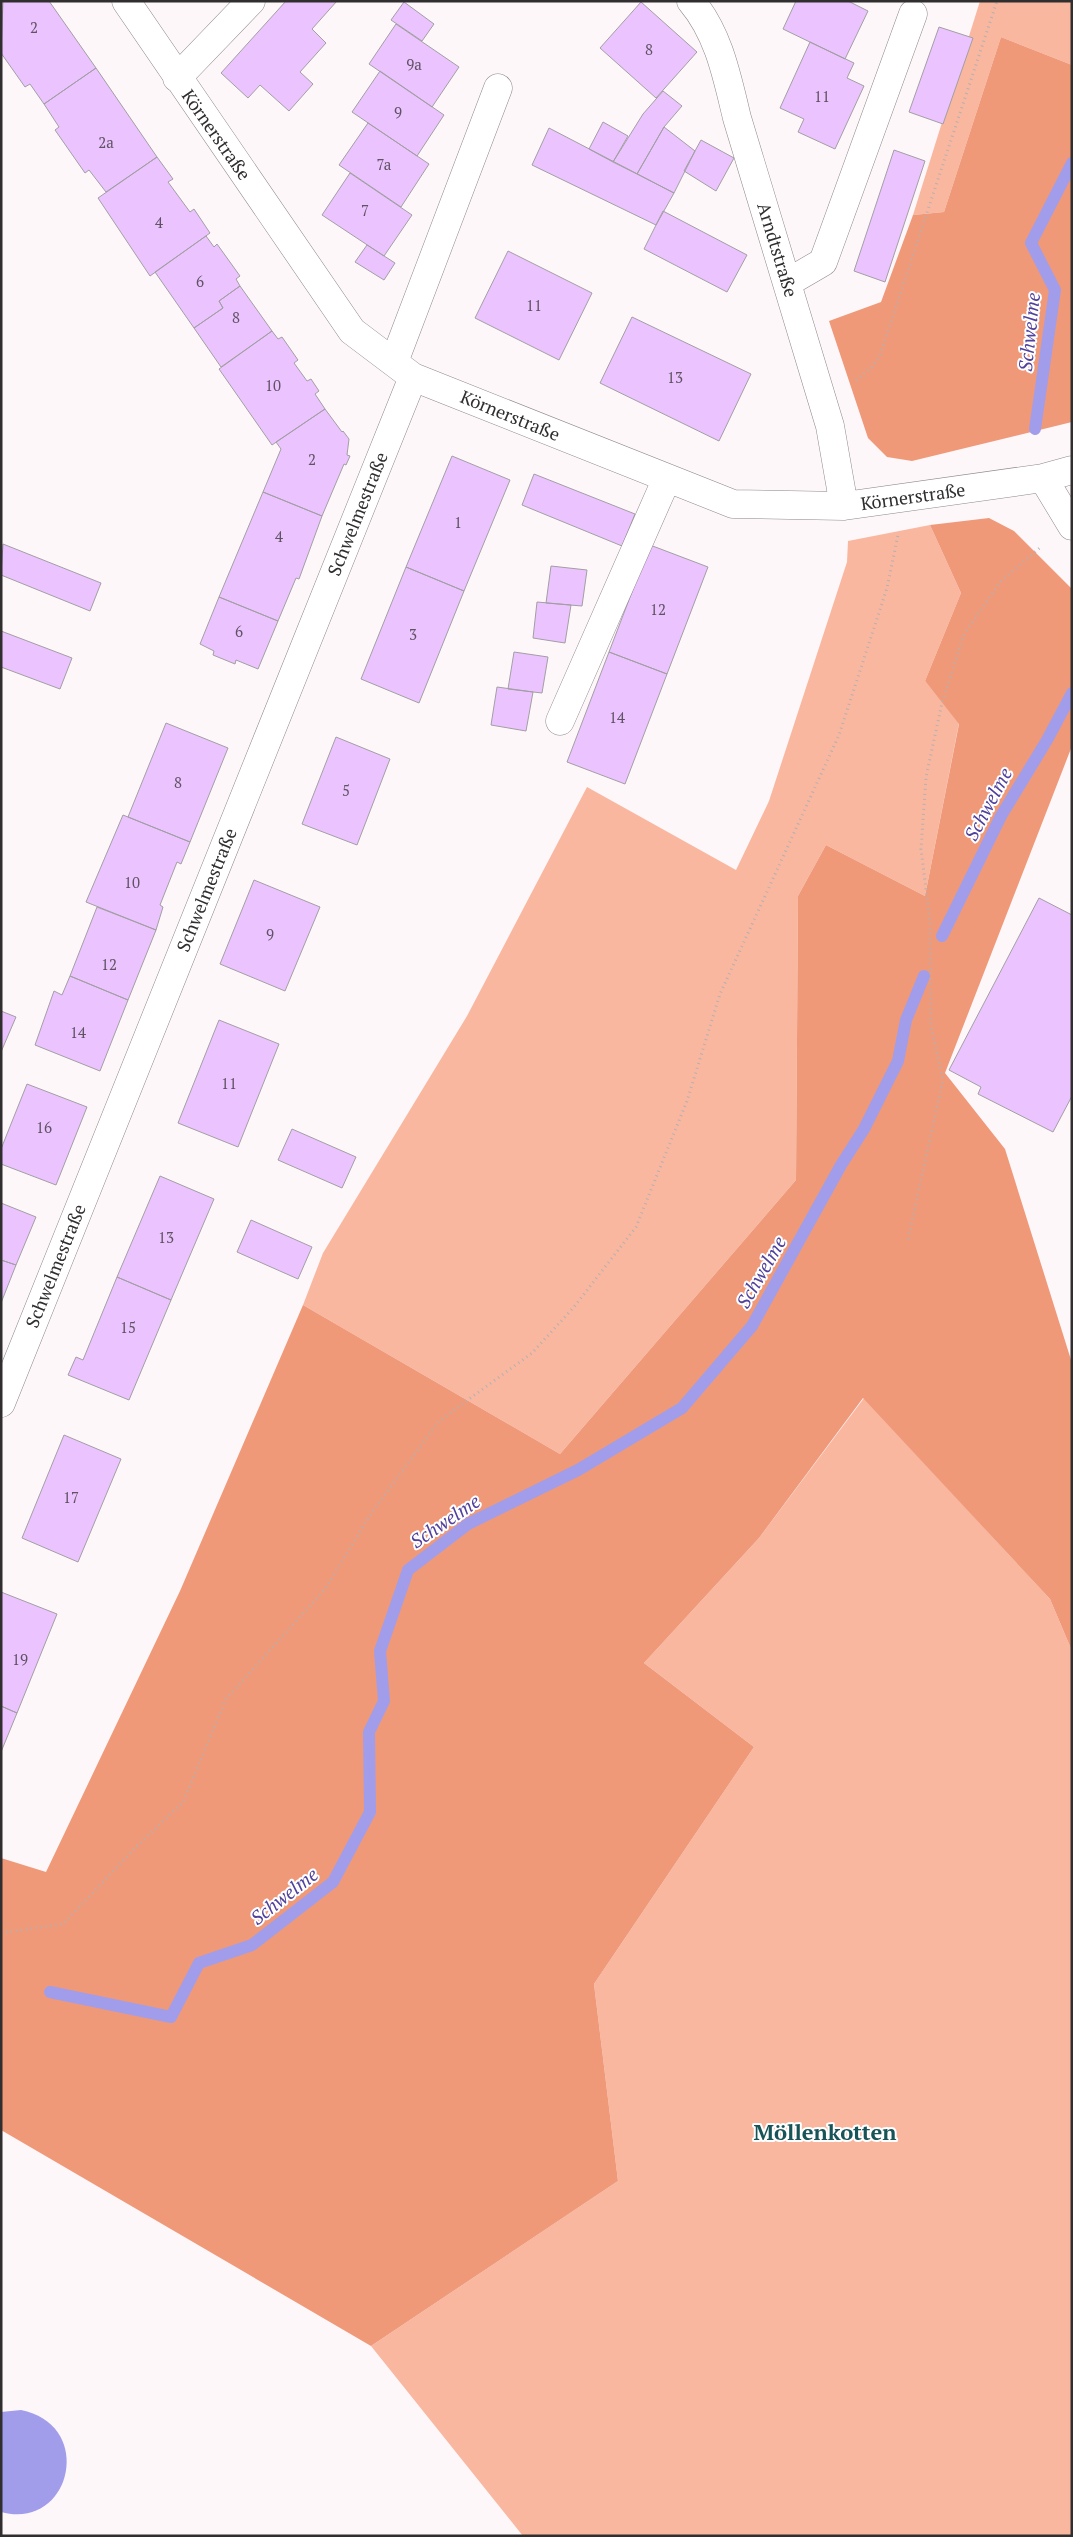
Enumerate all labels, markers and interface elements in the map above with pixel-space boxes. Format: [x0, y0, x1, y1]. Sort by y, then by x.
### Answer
house number: 2 [30, 17, 38, 37]
house number: 8 [645, 39, 653, 59]
house number: 9a [406, 54, 422, 74]
street label: Körnerstraße [177, 84, 257, 184]
house number: 11 [814, 86, 830, 106]
house number: 9 [394, 102, 402, 122]
house number: 2a [98, 132, 114, 152]
house number: 7a [377, 154, 392, 174]
house number: 7 [361, 200, 369, 220]
street label: Arndtstraße [752, 200, 804, 300]
house number: 4 [155, 212, 163, 232]
house number: 6 [196, 271, 204, 291]
water label: Schwelme [1012, 291, 1045, 373]
house number: 11 [526, 295, 542, 315]
house number: 8 [232, 307, 240, 327]
house number: 13 [667, 367, 683, 387]
house number: 10 [265, 375, 281, 395]
street label: Körnerstraße [457, 384, 564, 446]
street label: Schwelmestraße [321, 448, 393, 579]
house number: 2 [308, 449, 316, 469]
street label: Körnerstraße [859, 477, 967, 515]
house number: 1 [454, 512, 462, 532]
house number: 4 [275, 526, 283, 546]
house number: 12 [650, 599, 666, 619]
house number: 6 [235, 621, 243, 641]
house number: 3 [409, 624, 417, 644]
house number: 14 [609, 707, 625, 727]
water label: Schwelme [958, 763, 1017, 845]
house number: 8 [174, 772, 182, 792]
house number: 5 [342, 780, 350, 800]
street label: Schwelmestraße [170, 824, 242, 955]
house number: 10 [124, 872, 140, 892]
house number: 9 [266, 924, 274, 944]
house number: 12 [101, 954, 117, 974]
house number: 14 [70, 1022, 86, 1042]
house number: 11 [221, 1073, 237, 1093]
house number: 16 [36, 1117, 52, 1137]
street label: Schwelmestraße [19, 1200, 91, 1331]
house number: 13 [158, 1227, 174, 1247]
water label: Schwelme [730, 1231, 791, 1312]
house number: 15 [120, 1317, 136, 1337]
house number: 17 [63, 1487, 79, 1507]
water label: Schwelme [405, 1488, 485, 1553]
house number: 19 [12, 1649, 28, 1669]
water label: Schwelme [245, 1861, 323, 1930]
district label: Möllenkotten [754, 2117, 896, 2146]

